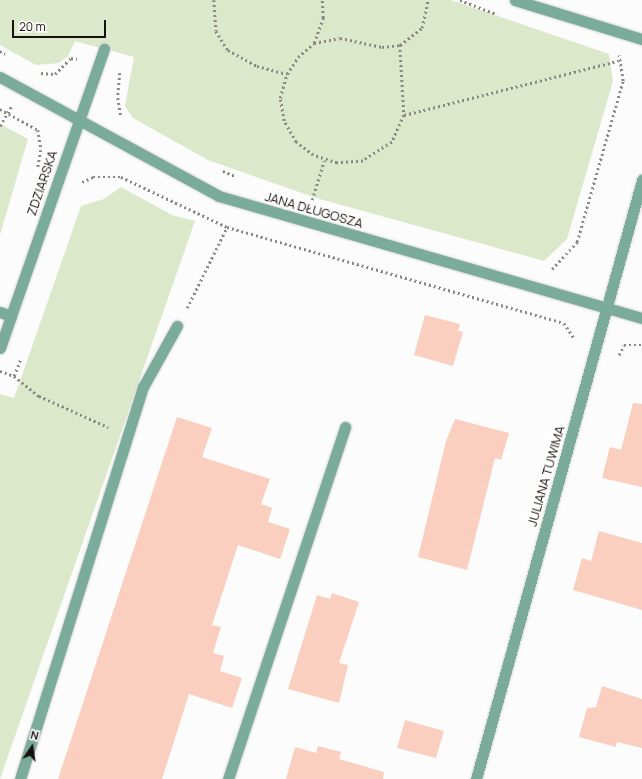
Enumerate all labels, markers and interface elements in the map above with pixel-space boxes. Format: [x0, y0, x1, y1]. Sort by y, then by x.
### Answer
scale bar [14, 12, 108, 38]
text: 20 m [19, 18, 46, 35]
street label: ZDZIARSKA [24, 148, 60, 218]
street label: JANA DŁUGOSZA [263, 189, 365, 231]
street label: JULIANA TUWIMA [524, 424, 568, 528]
north arrow [12, 727, 52, 767]
text: N [29, 727, 40, 743]

